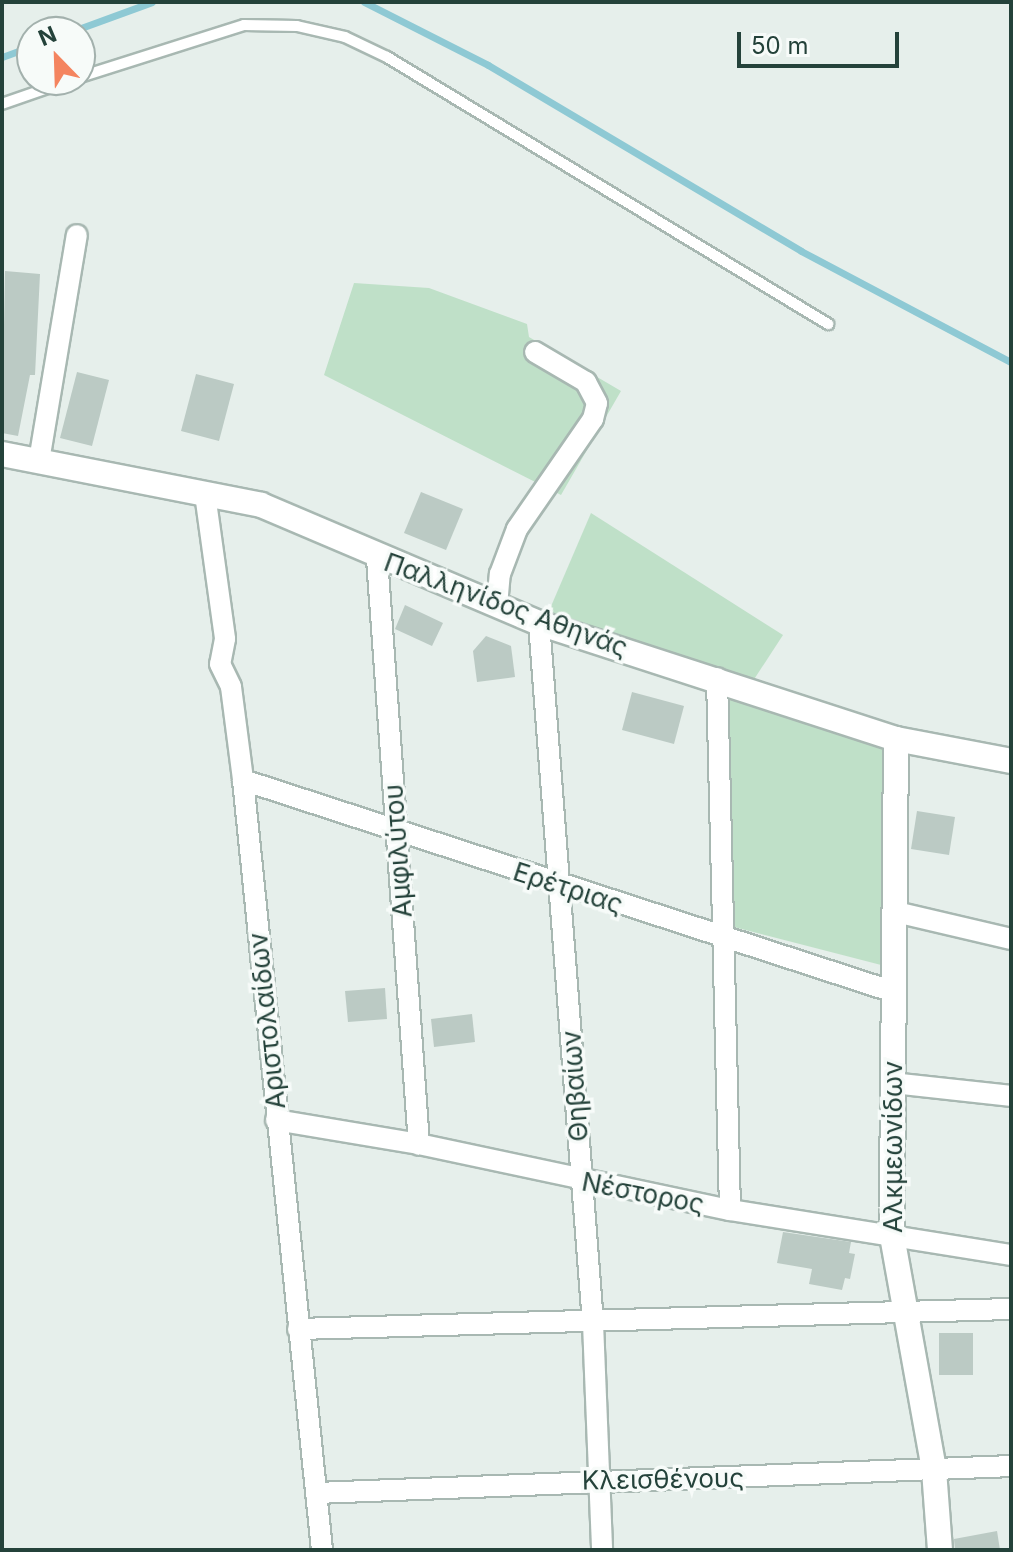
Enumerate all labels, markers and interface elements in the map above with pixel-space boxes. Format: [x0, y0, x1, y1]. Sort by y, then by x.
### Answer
north arrow [16, 16, 96, 96]
scale bar [741, 16, 903, 66]
text: N [35, 21, 60, 51]
text: 50 m [751, 31, 809, 60]
street label: Παλληνίδος Αθηνάς [380, 546, 632, 664]
street label: Αμφιλύτου [378, 783, 418, 919]
street label: Ερέτριας [509, 856, 627, 920]
street label: Αριστολαίδων [242, 931, 292, 1111]
street label: Θηβαίων [556, 1029, 594, 1143]
street label: Αλκμεωνίδων [877, 1061, 909, 1233]
street label: Νέστορος [579, 1166, 707, 1220]
street label: Κλεισθένους [582, 1462, 744, 1496]

